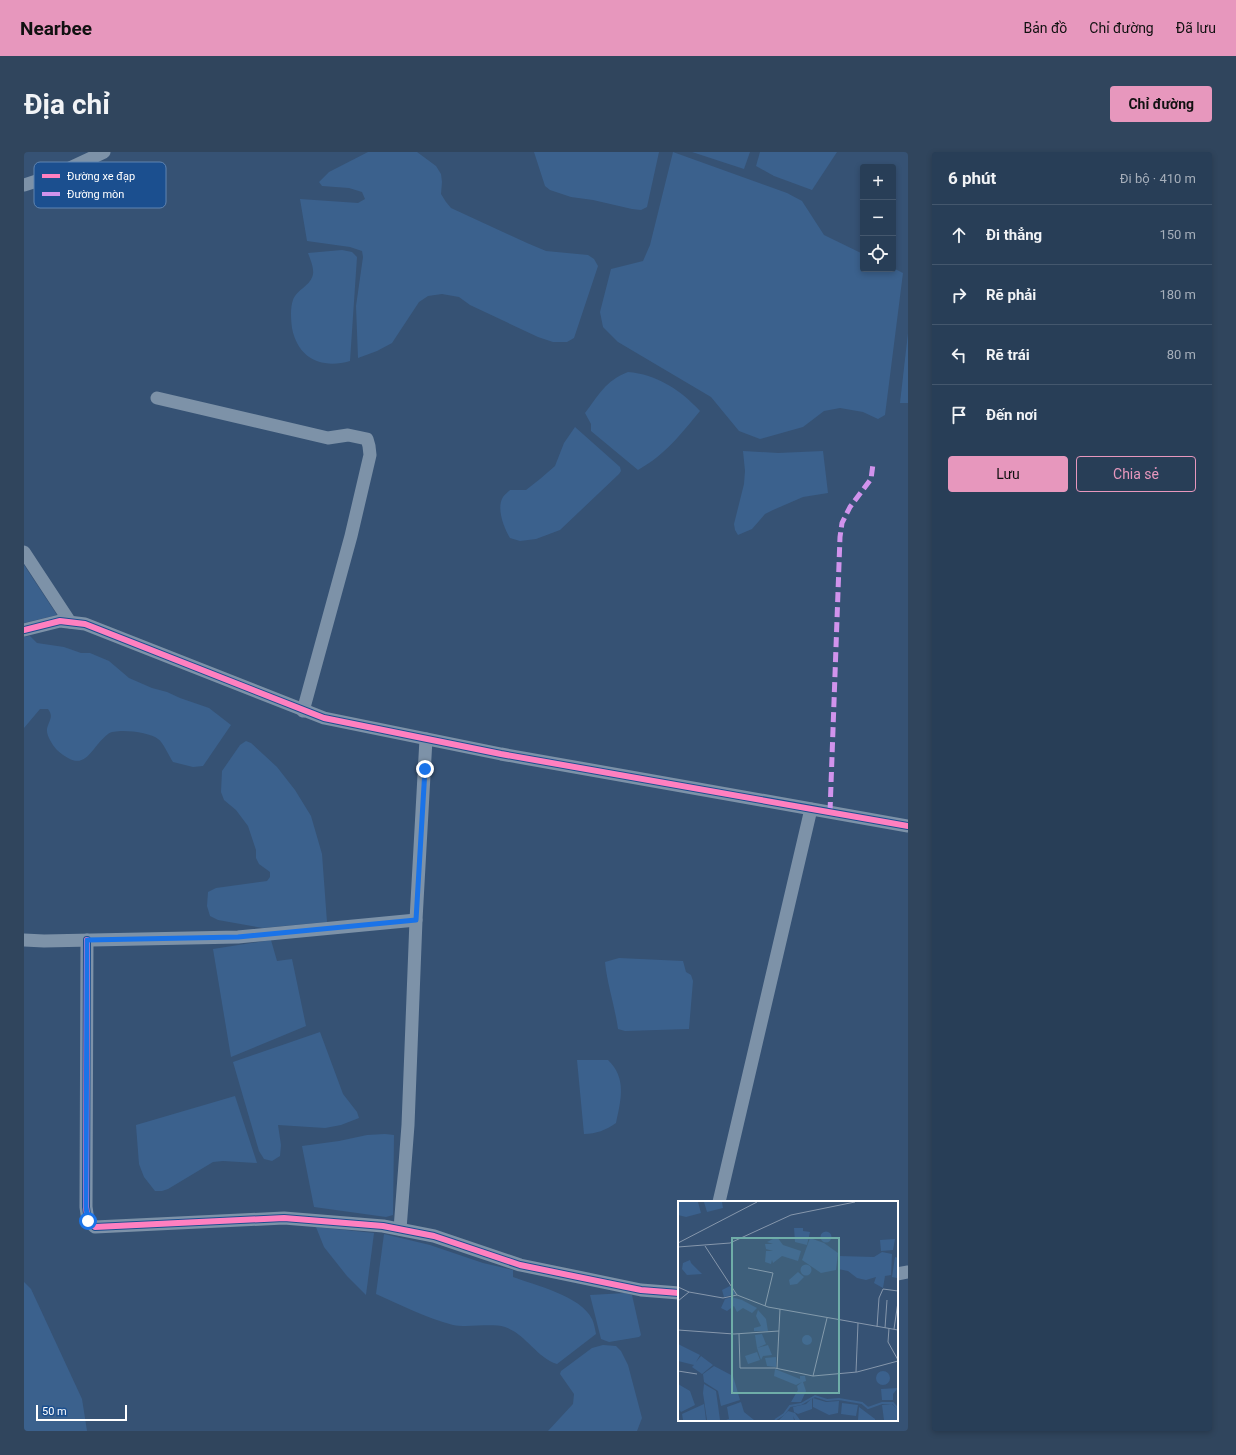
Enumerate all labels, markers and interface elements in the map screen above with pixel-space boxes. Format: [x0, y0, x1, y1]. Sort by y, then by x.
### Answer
text: Nearbee [20, 17, 92, 40]
text: Bản đồ [1023, 20, 1067, 36]
text: Chỉ đường [1089, 20, 1154, 36]
text: Đã lưu [1176, 20, 1216, 36]
button: Chỉ đường [1110, 86, 1212, 122]
text: Địa chỉ [24, 88, 110, 121]
legend [34, 162, 166, 208]
map controls [860, 164, 896, 272]
button: + [860, 164, 896, 200]
text: 6 phút [948, 168, 996, 188]
text: Đường xe đạp [67, 170, 135, 183]
text: Đi bộ · 410 m [1120, 171, 1196, 186]
text: Đường mòn [67, 188, 124, 201]
button: − [860, 200, 896, 236]
icon: ahead [948, 224, 970, 246]
text: Đi thẳng [986, 226, 1042, 244]
text: 150 m [1159, 227, 1196, 242]
button: locate [860, 236, 896, 272]
icon: right [948, 284, 970, 306]
text: Rẽ phải [986, 286, 1036, 304]
text: 180 m [1159, 287, 1196, 302]
icon: left [948, 344, 970, 366]
text: Rẽ trái [986, 346, 1030, 364]
text: 80 m [1167, 347, 1196, 362]
icon: arrive [948, 404, 970, 426]
text: Đến nơi [986, 406, 1037, 424]
button: Lưu [948, 456, 1068, 492]
button: Chia sẻ [1076, 456, 1196, 492]
route end [416, 760, 434, 778]
inset map [678, 1201, 898, 1421]
route start [79, 1212, 97, 1230]
scale bar [36, 1403, 127, 1422]
text: 50 m [42, 1405, 67, 1418]

